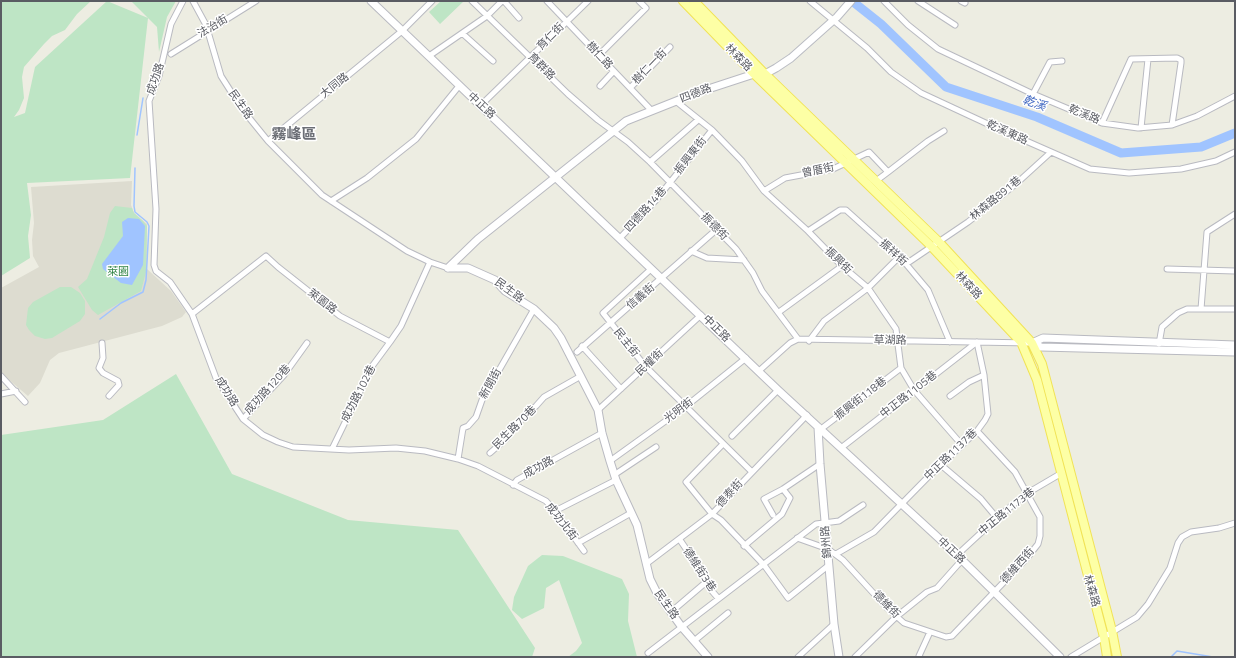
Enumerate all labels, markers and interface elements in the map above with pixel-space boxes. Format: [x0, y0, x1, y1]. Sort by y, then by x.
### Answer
street label: 法治街 [195, 13, 231, 41]
street label: 育仁街 [535, 21, 567, 53]
street label: 樹仁路 [583, 39, 615, 73]
street label: 林森路 [722, 42, 754, 74]
street label: 樹仁一街 [630, 47, 670, 87]
street label: 育群路 [525, 51, 557, 83]
street label: 成功路 [144, 61, 168, 97]
street label: 大同路 [318, 70, 352, 102]
street label: 四德路 [678, 82, 714, 106]
street label: 民生路 [225, 88, 255, 122]
street label: 中正路 [464, 90, 498, 122]
water label: 乾溪 [1020, 93, 1048, 115]
street label: 乾溪路 [1066, 103, 1102, 127]
street label: 乾溪東路 [984, 118, 1030, 148]
district label: 霧峰區 [272, 126, 316, 144]
street label: 振興東街 [672, 135, 710, 177]
street label: 曾厝街 [800, 161, 836, 181]
street label: 林森路891巷 [968, 174, 1024, 224]
street label: 四德路14巷 [622, 185, 670, 235]
street label: 振德街 [698, 211, 730, 243]
street label: 振祥街 [876, 237, 910, 269]
street label: 振興街 [822, 245, 854, 277]
park label: 萊園 [107, 265, 129, 279]
street label: 林森路 [952, 269, 984, 303]
street label: 民生路 [492, 276, 526, 306]
street label: 信義街 [624, 281, 658, 313]
street label: 萊園路 [305, 287, 339, 317]
street label: 中正路 [700, 313, 732, 345]
street label: 民主街 [610, 326, 642, 360]
street label: 草湖路 [873, 334, 907, 348]
street label: 民權街 [633, 347, 667, 379]
street label: 成功路120巷 [242, 362, 294, 418]
street label: 成功路102巷 [339, 363, 379, 425]
street label: 新開街 [477, 366, 505, 402]
street label: 中正路1105巷 [878, 369, 940, 421]
street label: 成功路 [212, 375, 240, 409]
street label: 振興街118巷 [832, 375, 890, 423]
street label: 光明街 [662, 396, 696, 426]
street label: 民生路70巷 [490, 403, 540, 453]
street label: 中正路1137巷 [922, 426, 980, 484]
street label: 成功路 [521, 454, 557, 482]
street label: 德泰街 [714, 477, 746, 511]
street label: 中正路1173巷 [976, 485, 1038, 539]
street label: 成功北街 [542, 501, 580, 543]
street label: 錦州路 [819, 525, 835, 559]
street label: 中正路 [934, 535, 968, 567]
street label: 德維街3巷 [680, 545, 718, 595]
street label: 德維西街 [998, 545, 1038, 587]
street label: 林森路 [1080, 573, 1102, 609]
street label: 民生路 [651, 588, 681, 622]
street label: 德維街 [870, 589, 902, 621]

